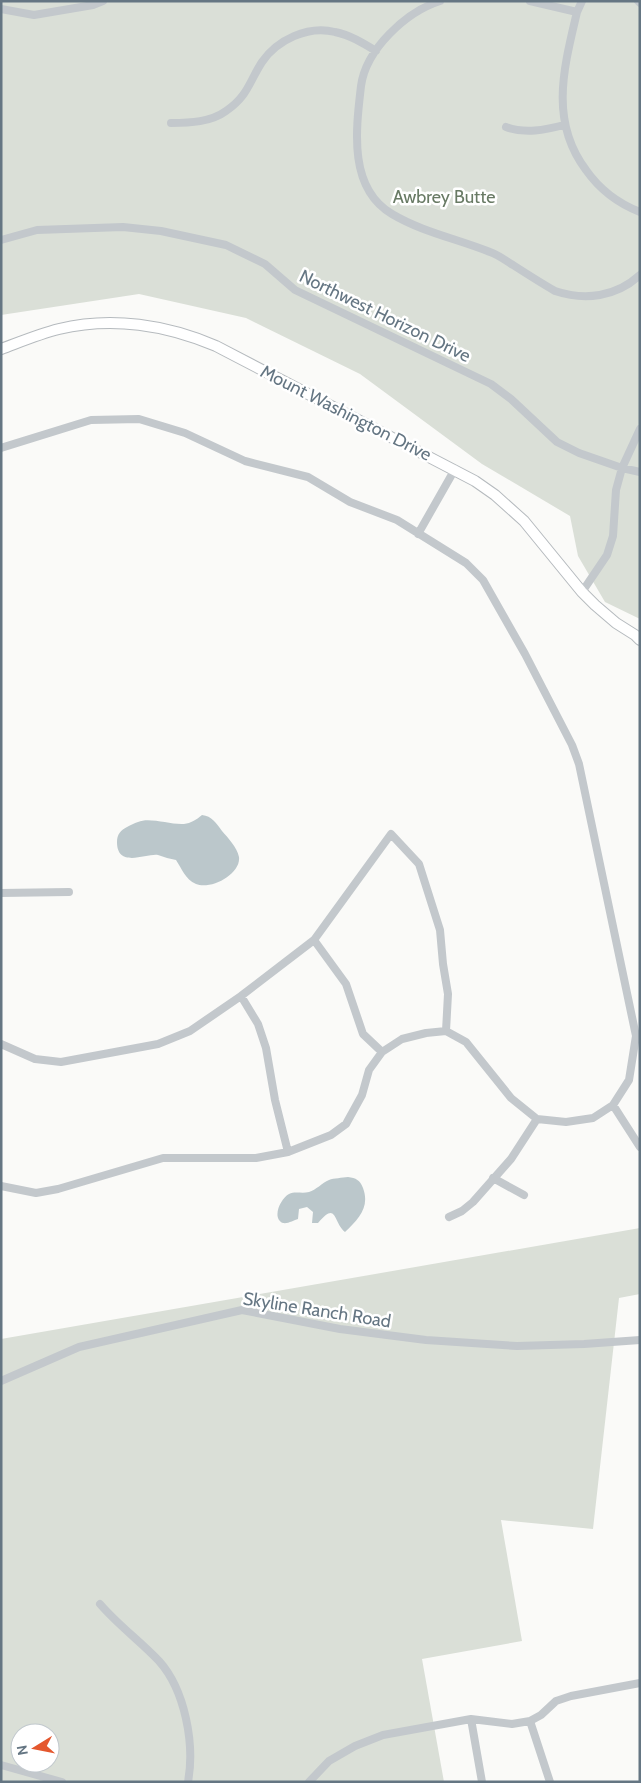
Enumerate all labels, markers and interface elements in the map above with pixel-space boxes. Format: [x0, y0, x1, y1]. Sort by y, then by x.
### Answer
park label: Awbrey Butte [393, 186, 495, 208]
street label: Northwest Horizon Drive [296, 265, 474, 367]
street label: Mount Washington Drive [257, 360, 435, 466]
street label: Skyline Ranch Road [241, 1287, 393, 1333]
north arrow [10, 1723, 60, 1773]
text: N [12, 1744, 32, 1757]

